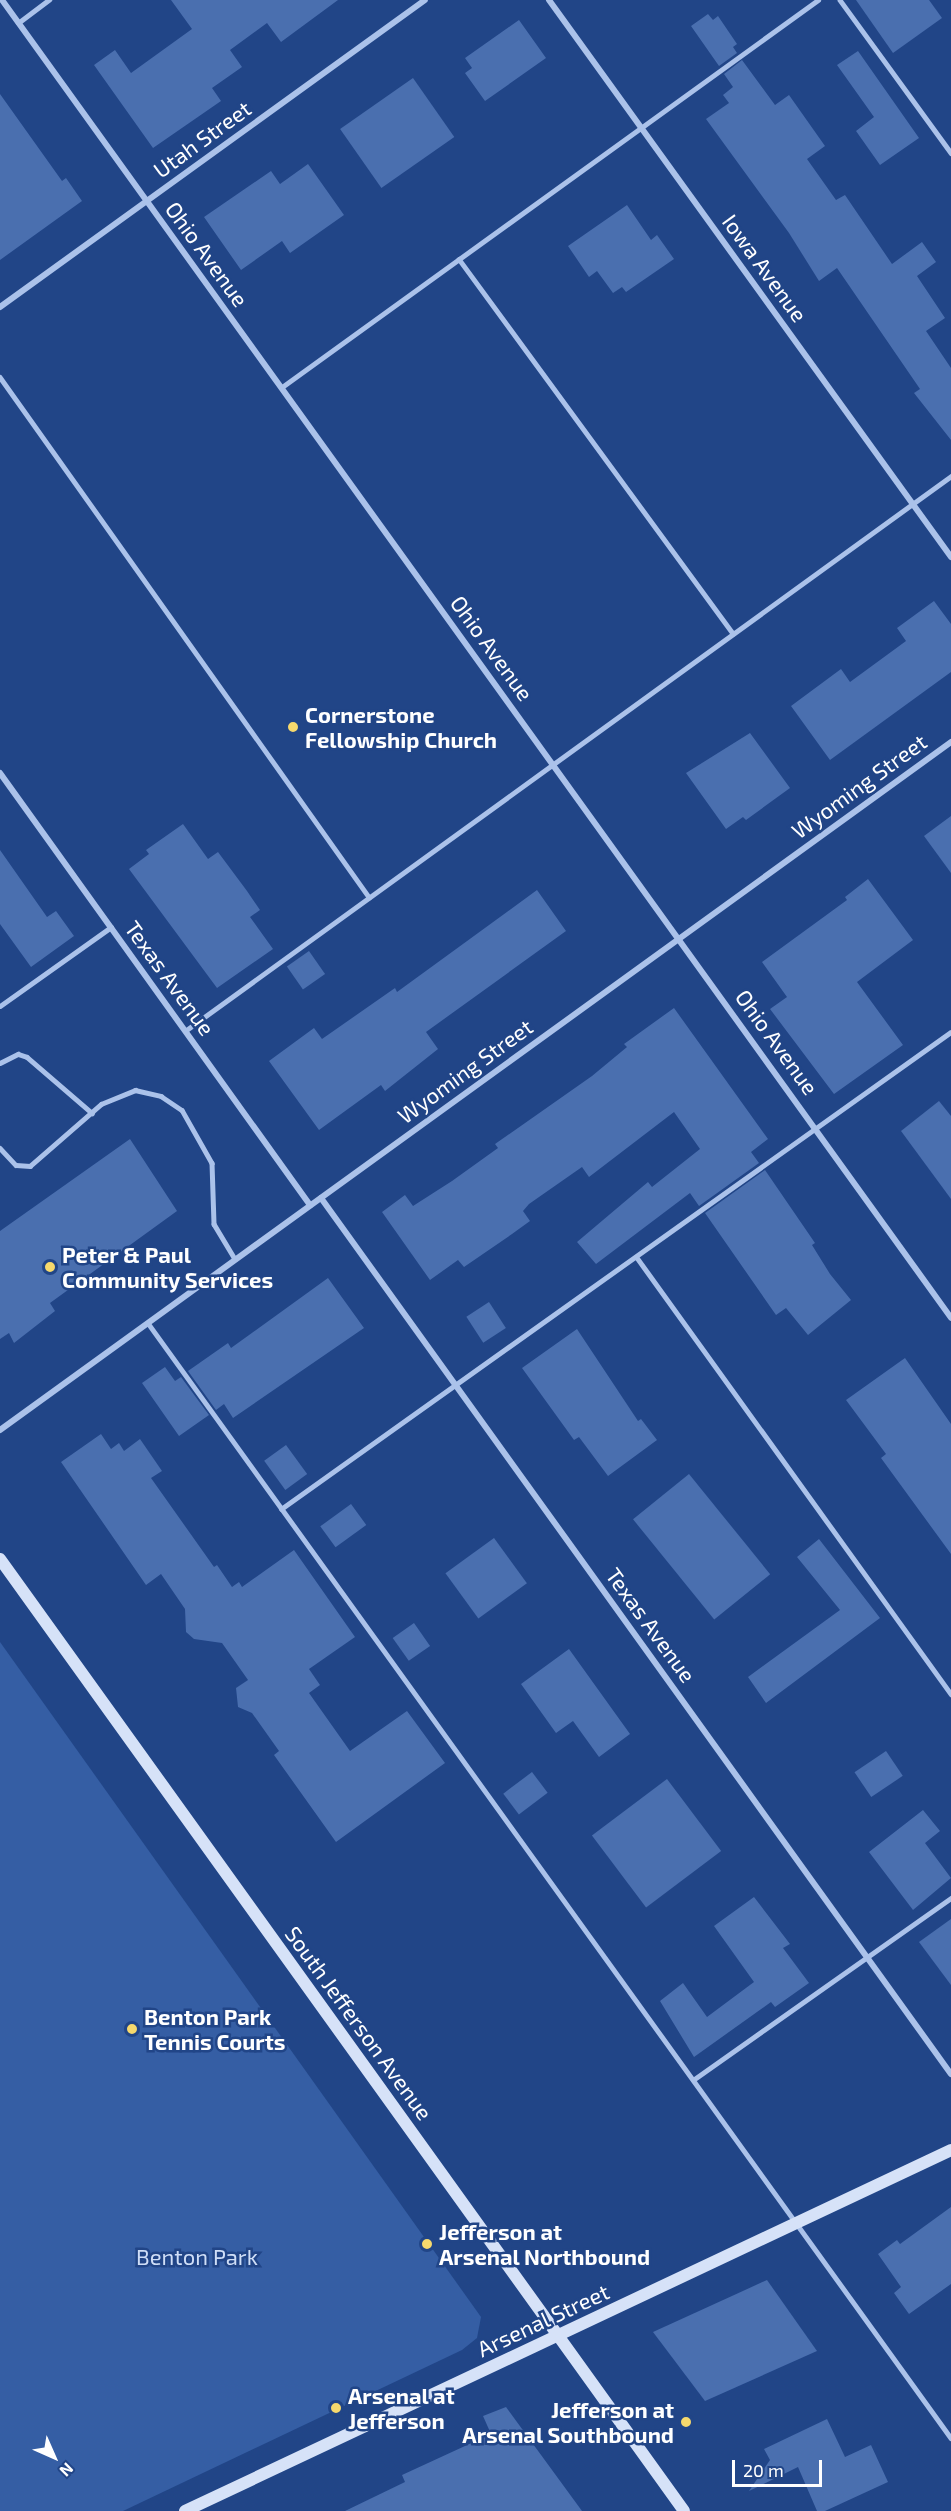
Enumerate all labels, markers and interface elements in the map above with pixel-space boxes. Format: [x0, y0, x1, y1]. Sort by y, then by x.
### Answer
street label: Utah Street [148, 95, 256, 183]
street label: Ohio Avenue [160, 196, 254, 312]
street label: Iowa Avenue [717, 209, 813, 327]
street label: Ohio Avenue [445, 590, 539, 706]
place label: Cornerstone Fellowship Church [305, 701, 497, 752]
marker: Cornerstone Fellowship Church [286, 720, 300, 734]
street label: Wyoming Street [786, 728, 932, 844]
street label: Texas Avenue [119, 915, 221, 1041]
street label: Ohio Avenue [730, 984, 824, 1100]
street label: Wyoming Street [392, 1013, 538, 1129]
place label: Peter & Paul Community Services [62, 1241, 274, 1292]
marker: Peter & Paul Community Services [43, 1260, 57, 1274]
street label: Texas Avenue [600, 1562, 702, 1688]
street label: South Jefferson Avenue [280, 1921, 438, 2125]
place label: Benton Park Tennis Courts [144, 2003, 285, 2054]
marker: Benton Park Tennis Courts [125, 2022, 139, 2036]
place label: Jefferson at Arsenal Northbound [439, 2218, 651, 2270]
marker: Jefferson at Arsenal Northbound [420, 2237, 434, 2251]
park label: Benton Park [136, 2244, 258, 2270]
street label: Arsenal Street [473, 2278, 613, 2362]
place label: Arsenal at Jefferson [348, 2382, 455, 2434]
place label: Jefferson at Arsenal Southbound [462, 2396, 674, 2448]
marker: Arsenal at Jefferson [329, 2401, 343, 2415]
marker: Jefferson at Arsenal Southbound [679, 2415, 693, 2429]
north arrow [24, 2427, 84, 2487]
scale bar [735, 2448, 825, 2486]
text: N [56, 2459, 78, 2481]
text: 20 m [743, 2459, 784, 2481]

